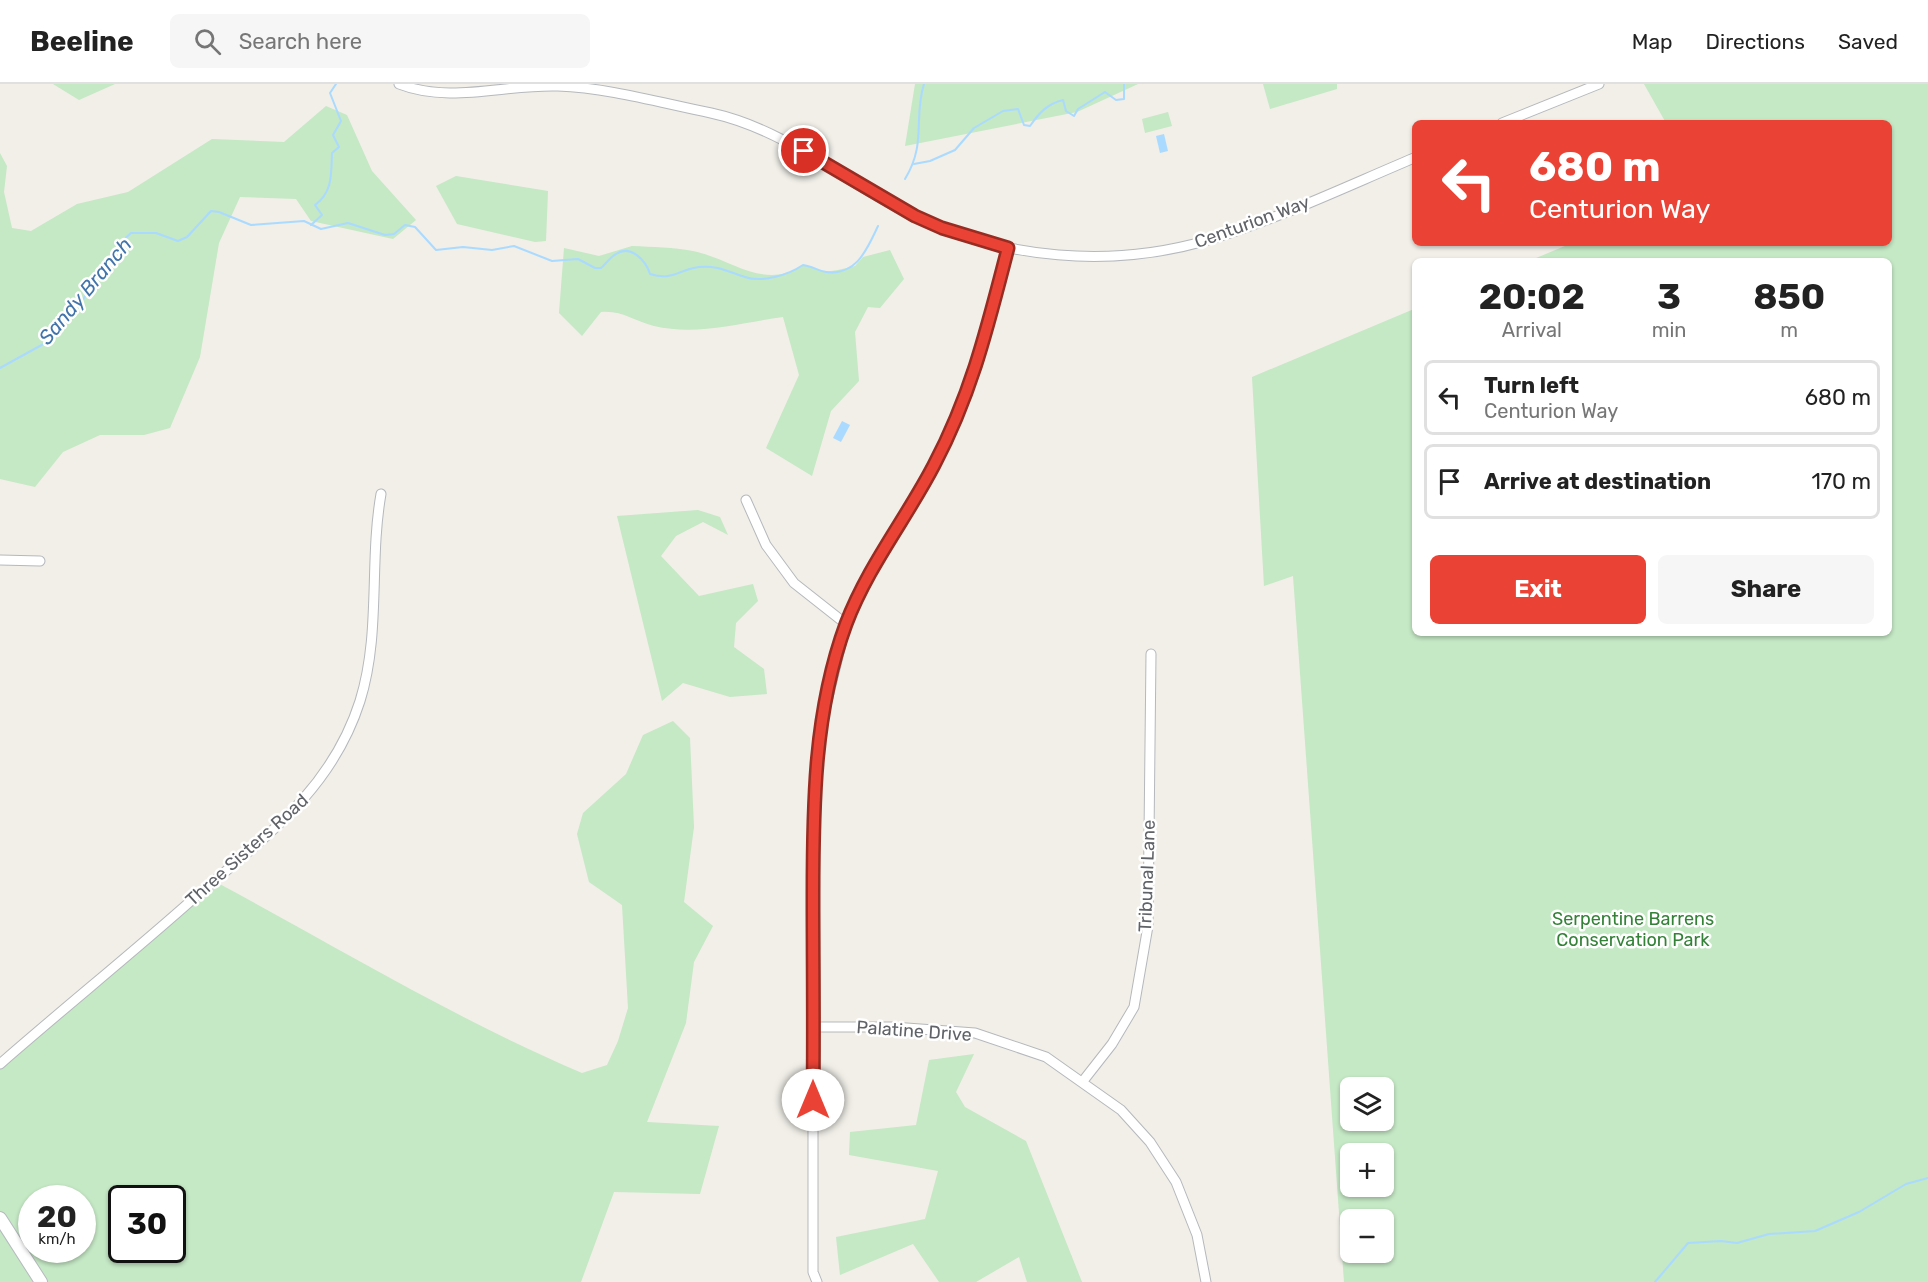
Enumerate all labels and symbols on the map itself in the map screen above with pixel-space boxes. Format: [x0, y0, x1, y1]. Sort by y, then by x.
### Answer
pin [778, 125, 829, 176]
street label: Centurion Way [1191, 191, 1313, 253]
water label: Sandy Branch [33, 233, 137, 349]
street label: Three Sisters Road [181, 789, 313, 911]
street label: Tribunal Lane [1134, 819, 1160, 933]
park label: Serpentine Barrens Conservation Park [1552, 908, 1714, 951]
street label: Palatine Drive [856, 1016, 972, 1046]
position arrow [781, 1068, 845, 1132]
speed limit sign: 30 [108, 1185, 186, 1263]

